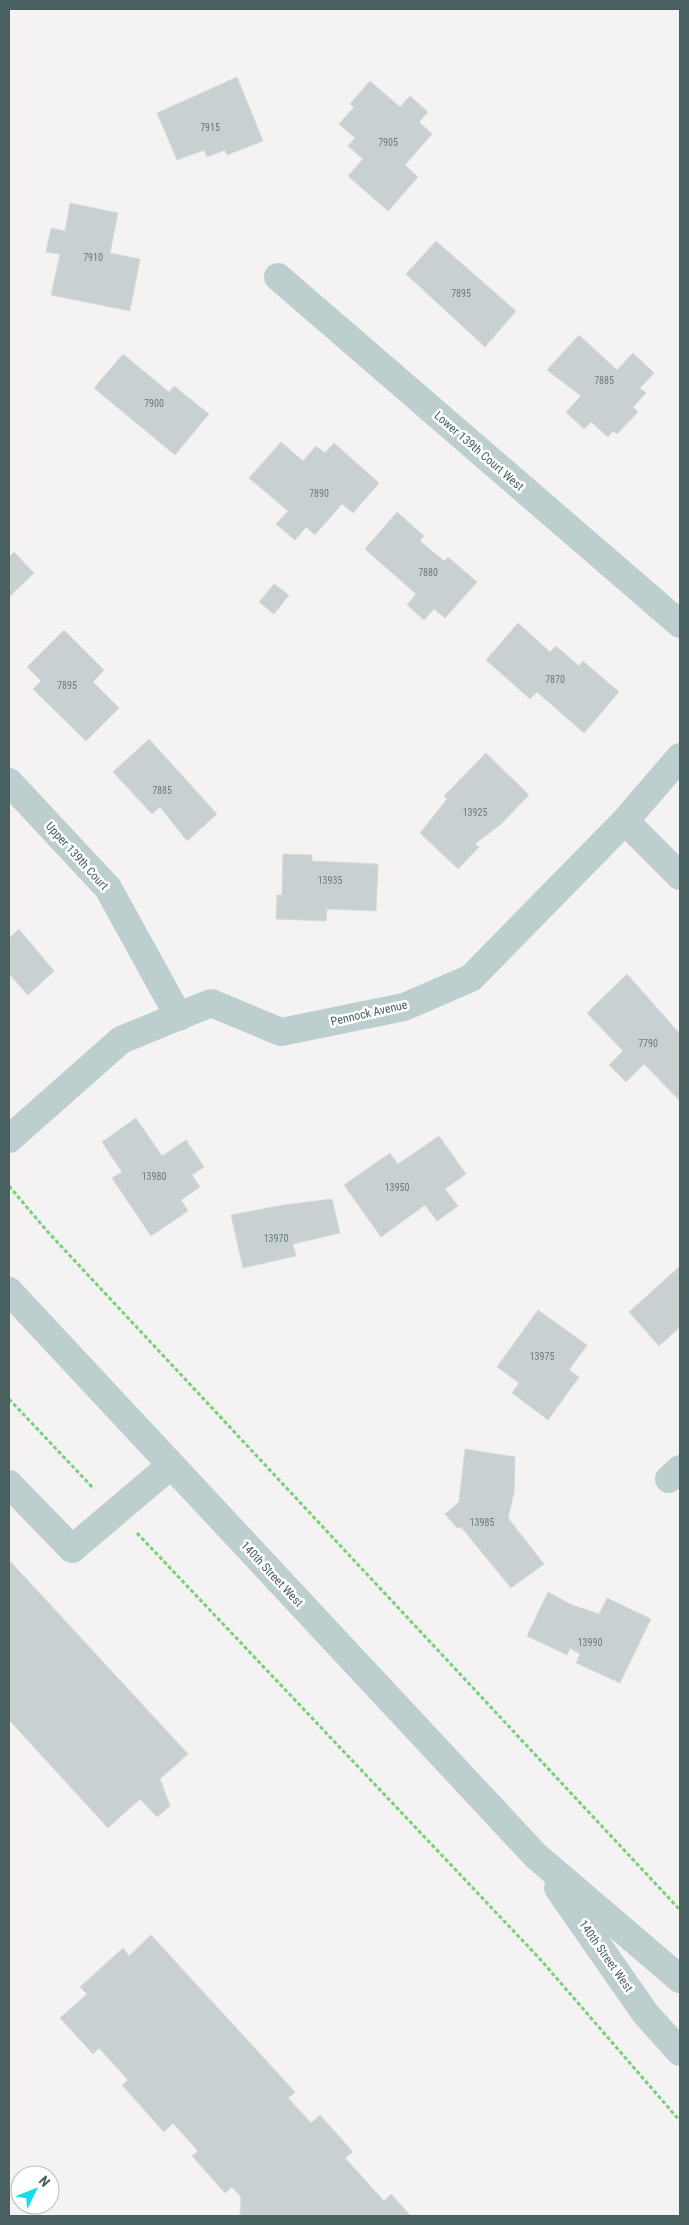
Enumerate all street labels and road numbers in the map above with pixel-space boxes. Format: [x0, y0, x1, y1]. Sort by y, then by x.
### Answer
street label: Lower 139th Court West [431, 408, 527, 494]
street label: Upper 139th Court [43, 819, 111, 893]
street label: Pennock Avenue [329, 997, 409, 1029]
street label: 140th Street West [238, 1538, 306, 1610]
street label: 140th Street West [576, 1917, 636, 1995]

